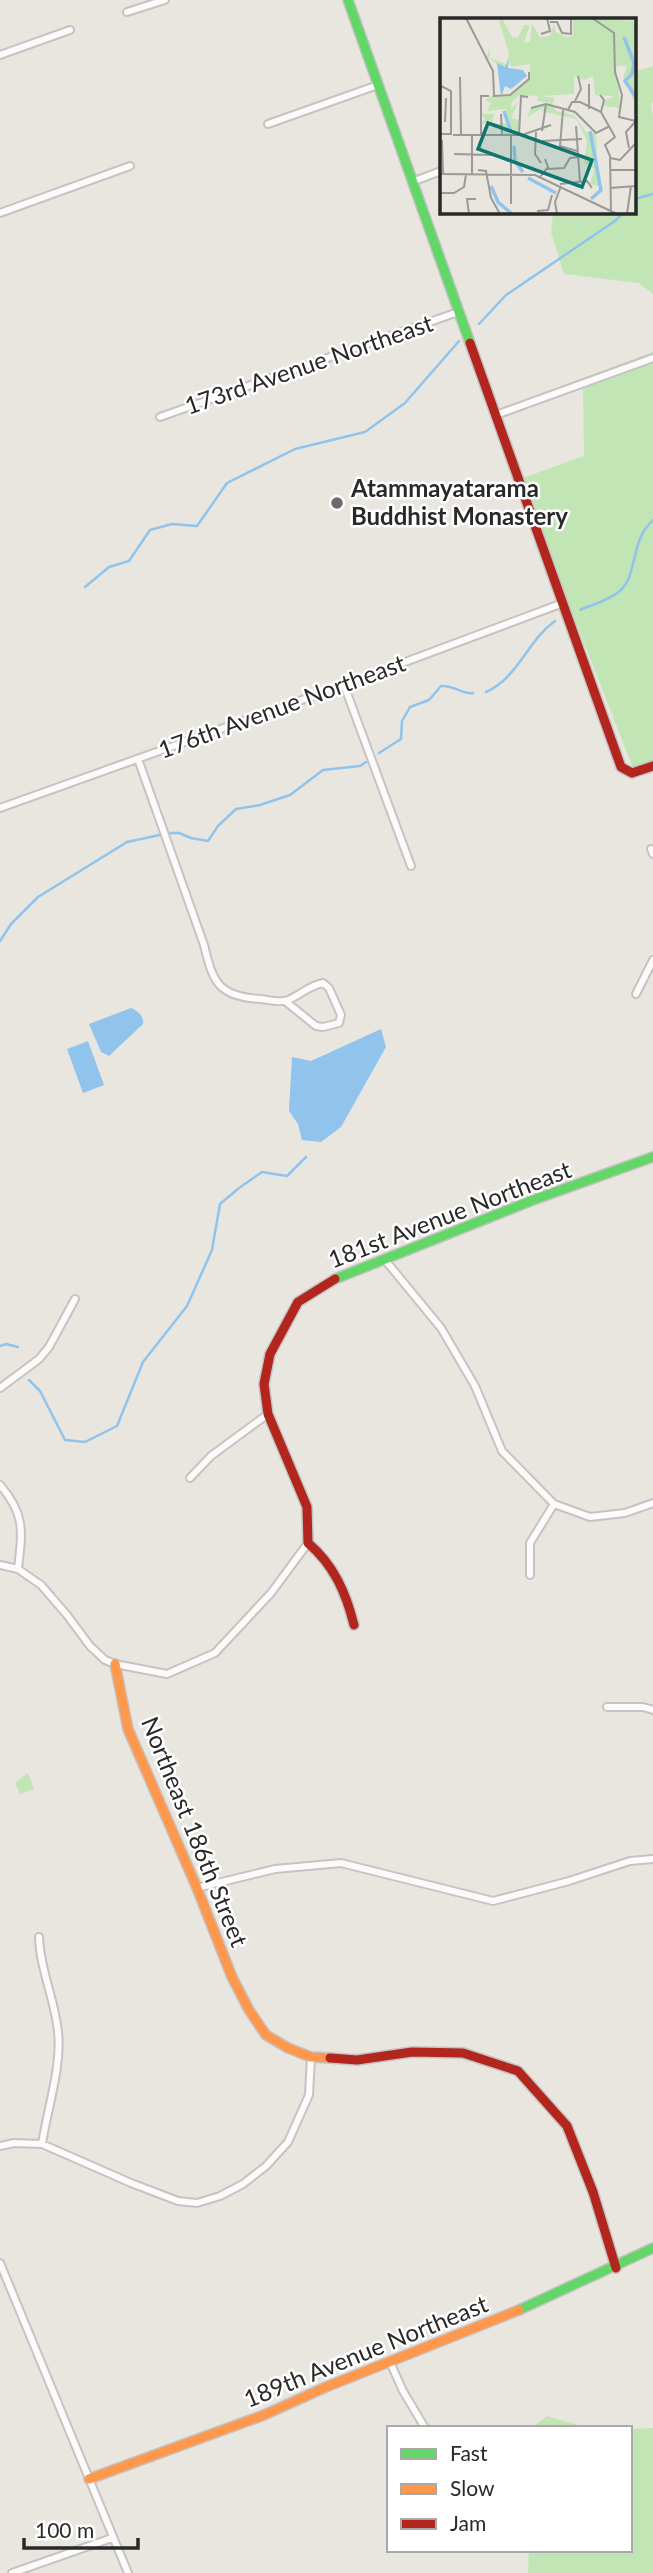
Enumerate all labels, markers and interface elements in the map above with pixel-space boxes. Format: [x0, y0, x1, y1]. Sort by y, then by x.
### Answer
inset map [440, 18, 636, 214]
street label: 173rd Avenue Northeast [181, 307, 437, 420]
place label: Atammayatarama Buddhist Monastery [350, 473, 568, 530]
marker: Atammayatarama Buddhist Monastery [329, 495, 345, 511]
street label: 176th Avenue Northeast [154, 647, 409, 764]
street label: 181st Avenue Northeast [324, 1154, 575, 1273]
street label: Northeast 186th Street [136, 1712, 255, 1951]
street label: 189th Avenue Northeast [239, 2288, 492, 2413]
legend [387, 2426, 632, 2552]
text: Fast [450, 2440, 488, 2465]
text: Slow [450, 2475, 495, 2500]
scale bar [24, 2506, 138, 2550]
text: Jam [450, 2510, 486, 2535]
text: 100 m [35, 2517, 94, 2542]

